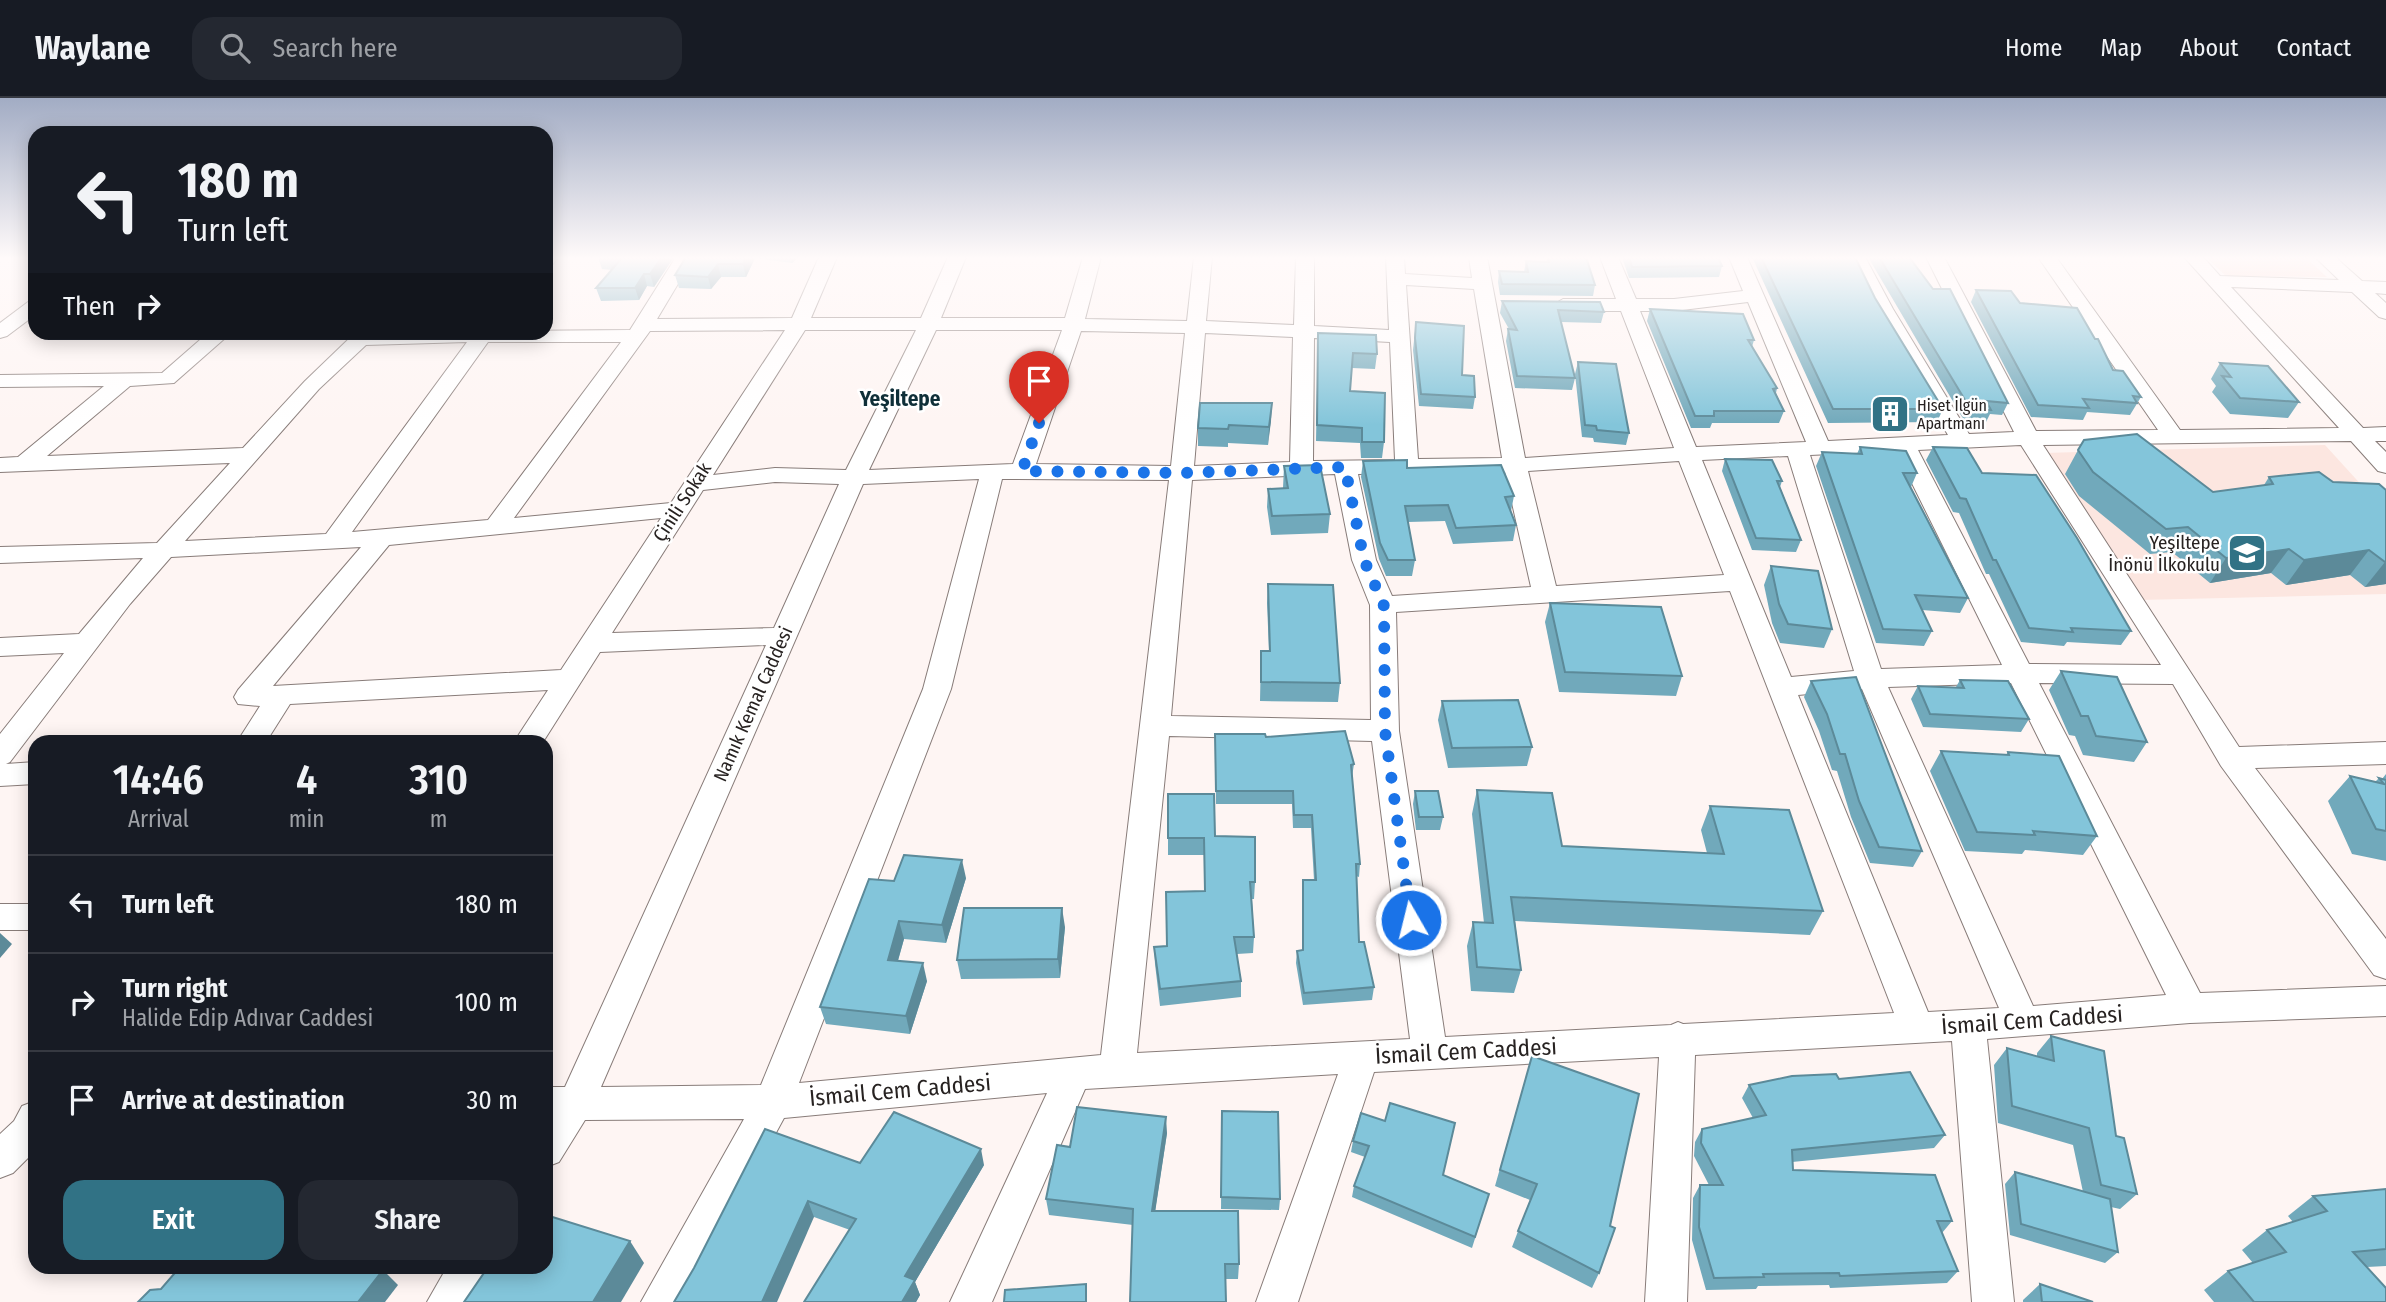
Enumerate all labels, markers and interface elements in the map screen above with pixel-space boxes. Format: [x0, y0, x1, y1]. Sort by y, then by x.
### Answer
search box [192, 17, 682, 80]
text: Waylane [35, 28, 150, 68]
icon: search [216, 29, 254, 67]
text: Search here [272, 33, 398, 64]
text: Home [2005, 34, 2062, 62]
text: Map [2100, 34, 2142, 62]
text: About [2180, 34, 2238, 62]
text: Contact [2276, 34, 2351, 62]
text: 180 m [178, 151, 299, 210]
icon: left [63, 154, 154, 245]
text: Turn left [178, 211, 288, 249]
icon: right [129, 287, 167, 325]
text: Then [63, 291, 115, 322]
pin [1009, 351, 1069, 423]
icon: arrive [1020, 362, 1058, 400]
district label: Yeşiltepe [859, 386, 941, 412]
building icon: Hiset İlgün Apartmanı [1869, 393, 1911, 435]
place label: Hiset İlgün Apartmanı [1917, 396, 1987, 433]
street label: Çinili Sokak [648, 458, 716, 546]
place label: Yeşiltepe İnönü İlkokulu [2108, 531, 2220, 576]
school or university icon: Yeşiltepe İnönü İlkokulu [2226, 532, 2268, 574]
street label: Namık Kemal Caddesi [708, 623, 798, 785]
text: 14:46 [113, 755, 204, 805]
text: 4 [296, 755, 317, 805]
text: 310 [409, 755, 468, 805]
text: Arrival [128, 805, 189, 833]
text: min [289, 805, 324, 833]
text: m [430, 805, 448, 833]
position arrow [1374, 883, 1448, 957]
icon: left [63, 885, 101, 923]
text: Turn left [122, 889, 214, 920]
text: 180 m [455, 889, 518, 920]
text: Turn right [122, 973, 228, 1004]
icon: right [63, 983, 101, 1021]
text: 100 m [455, 987, 518, 1018]
street label: İsmail Cem Caddesi [1940, 1000, 2124, 1040]
text: Halide Edip Adıvar Caddesi [122, 1004, 373, 1032]
street label: İsmail Cem Caddesi [1374, 1032, 1558, 1070]
street label: İsmail Cem Caddesi [808, 1068, 992, 1112]
icon: arrive [63, 1081, 101, 1119]
text: Arrive at destination [122, 1085, 345, 1116]
text: 30 m [467, 1085, 518, 1116]
button: Exit [63, 1180, 284, 1260]
button: Share [298, 1180, 518, 1260]

